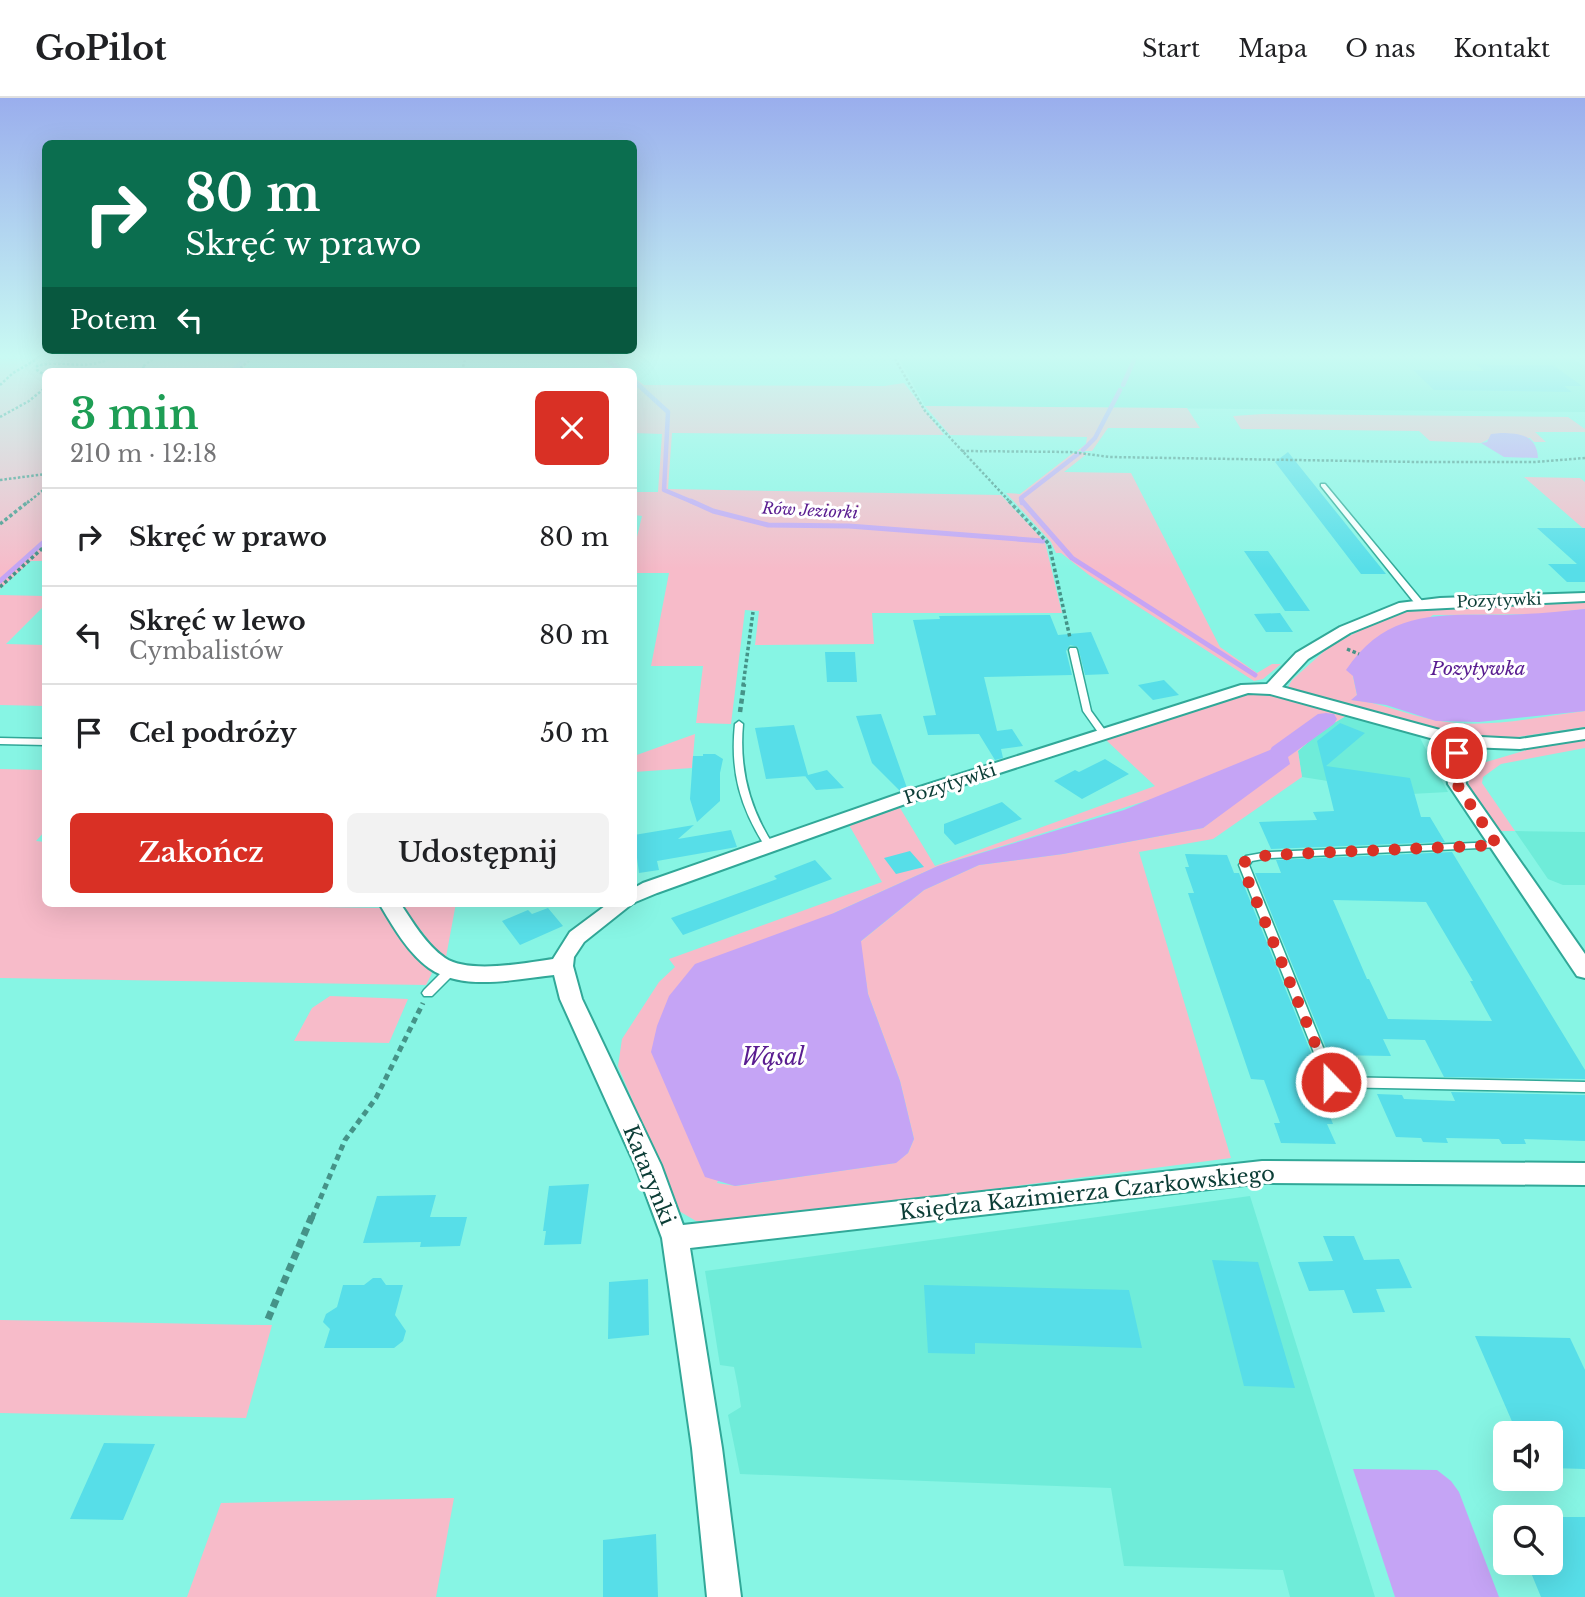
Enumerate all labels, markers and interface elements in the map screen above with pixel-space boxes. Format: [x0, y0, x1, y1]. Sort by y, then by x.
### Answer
text: GoPilot [35, 28, 167, 69]
text: Start [1142, 34, 1200, 63]
text: Mapa [1238, 34, 1307, 63]
text: O nas [1345, 34, 1416, 63]
text: Kontakt [1454, 34, 1550, 63]
text: 80 m [185, 163, 320, 224]
icon: right [70, 168, 161, 259]
text: Skręć w prawo [185, 224, 421, 264]
icon: left [171, 301, 209, 339]
text: Potem [70, 304, 157, 336]
text: 3 min [70, 388, 199, 440]
button: close [535, 391, 609, 465]
text: 210 m · 12:18 [70, 440, 217, 468]
water label: Rów Jeziorki [760, 497, 859, 523]
icon: right [70, 518, 108, 556]
text: Skręć w prawo [129, 521, 327, 553]
text: 80 m [539, 521, 609, 553]
street label: Pozytywki [1456, 589, 1542, 611]
text: Skręć w lewo [129, 605, 306, 637]
icon: left [70, 616, 108, 654]
text: 80 m [539, 619, 609, 651]
text: Cymbalistów [129, 637, 283, 665]
water label: Pozytywka [1429, 657, 1526, 680]
icon: arrive [70, 714, 108, 752]
text: Cel podróży [129, 717, 297, 749]
text: 50 m [540, 717, 609, 749]
pin [1427, 723, 1487, 783]
icon: arrive [1438, 734, 1476, 772]
street label: Pozytywki [901, 759, 999, 809]
button: Zakończ [70, 813, 333, 893]
button: Udostępnij [347, 813, 609, 893]
water label: Wąsal [741, 1043, 806, 1071]
position arrow [1294, 1045, 1368, 1119]
street label: Katarynki [617, 1121, 681, 1229]
street label: Księdza Kazimierza Czarkowskiego [898, 1160, 1276, 1226]
map controls [1493, 1421, 1563, 1575]
button: sound [1493, 1421, 1563, 1491]
button: search [1493, 1505, 1563, 1575]

